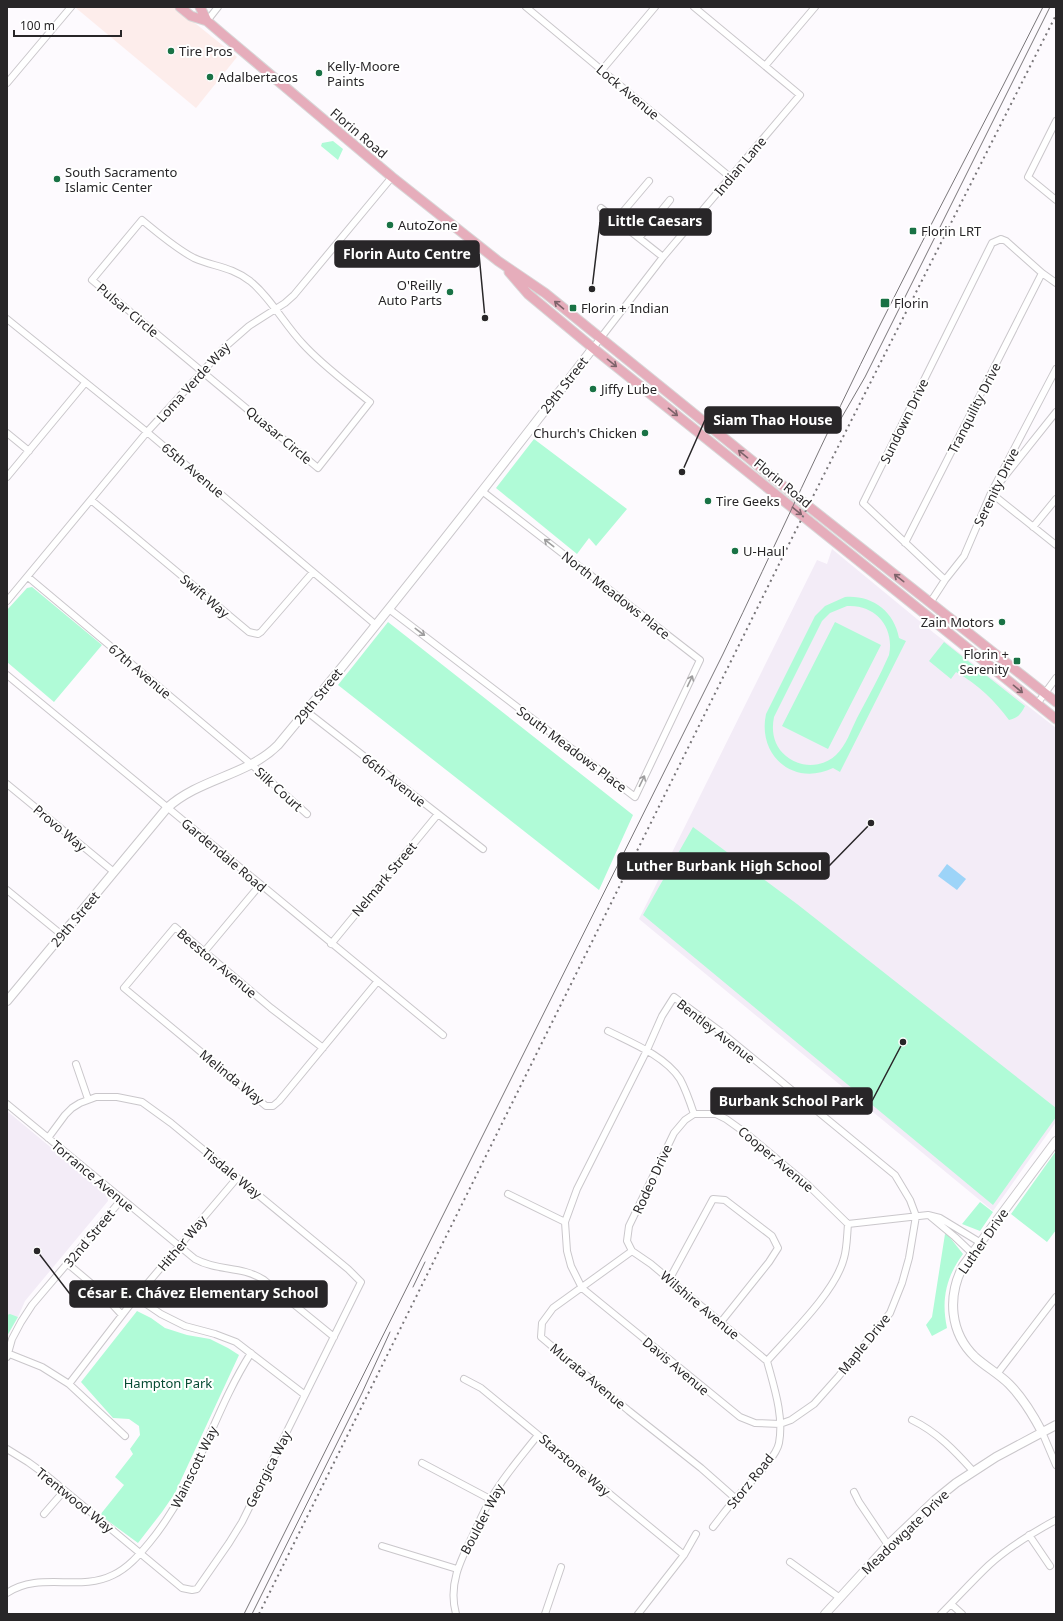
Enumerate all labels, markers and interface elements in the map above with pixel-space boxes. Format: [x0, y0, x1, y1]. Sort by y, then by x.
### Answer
scale bar [14, 12, 121, 38]
text: 100 m [20, 17, 55, 34]
place label: Tire Pros [179, 42, 232, 60]
marker: Tire Pros [166, 46, 176, 56]
place label: Kelly-Moore Paints [327, 57, 400, 90]
street label: Lock Avenue [593, 60, 663, 124]
place label: Adalbertacos [218, 68, 298, 86]
marker: Kelly-Moore Paints [314, 68, 324, 78]
marker: Adalbertacos [205, 72, 215, 82]
street label: Florin Road [327, 104, 391, 162]
street label: Indian Lane [710, 133, 770, 199]
place label: South Sacramento Islamic Center [65, 163, 177, 196]
marker: South Sacramento Islamic Center [52, 174, 62, 184]
callout: Little Caesars [600, 209, 711, 235]
text: Little Caesars [608, 211, 702, 230]
place label: AutoZone [398, 216, 458, 234]
marker: AutoZone [385, 220, 395, 230]
place label: Florin LRT [921, 222, 982, 240]
marker: Florin LRT [908, 226, 918, 236]
callout: Florin Auto Centre [335, 241, 479, 267]
text: Florin Auto Centre [343, 244, 471, 263]
place label: O'Reilly Auto Parts [378, 276, 442, 309]
street label: Pulsar Circle [93, 279, 163, 341]
marker: O'Reilly Auto Parts [445, 287, 455, 297]
place label: Florin [894, 294, 929, 312]
marker: Florin [879, 297, 891, 309]
place label: Florin + Indian [581, 299, 669, 317]
one-way arrow [554, 300, 565, 309]
marker: Florin + Indian [568, 303, 578, 313]
street label: Loma Verde Way [152, 338, 234, 426]
street label: 29th Street [536, 353, 592, 417]
one-way arrow [607, 359, 618, 368]
street label: Tranquility Drive [943, 359, 1005, 457]
street label: Sundown Drive [876, 375, 932, 467]
place label: Jiffy Lube [599, 380, 657, 398]
marker: Jiffy Lube [588, 384, 598, 394]
street label: Quasar Circle [242, 402, 316, 468]
callout: Siam Thao House [705, 407, 841, 433]
one-way arrow [668, 408, 679, 416]
text: Siam Thao House [713, 410, 833, 429]
place label: Church's Chicken [533, 424, 637, 442]
marker: Church's Chicken [640, 428, 650, 438]
street label: 65th Avenue [158, 438, 228, 502]
street label: Serenity Drive [969, 445, 1023, 529]
one-way arrow [738, 449, 748, 458]
street label: Florin Road [750, 454, 816, 512]
place label: Tire Geeks [716, 492, 780, 510]
marker: Tire Geeks [703, 496, 713, 506]
one-way arrow [791, 506, 802, 515]
one-way arrow [544, 539, 555, 547]
place label: U-Haul [743, 542, 785, 560]
marker: U-Haul [730, 546, 740, 556]
street label: North Meadows Place [558, 547, 674, 643]
street label: Swift Way [177, 570, 234, 622]
one-way arrow [894, 574, 905, 583]
place label: Zain Motors [921, 613, 994, 631]
marker: Zain Motors [997, 617, 1007, 627]
one-way arrow [414, 628, 425, 637]
street label: 67th Avenue [105, 639, 175, 703]
place label: Florin + Serenity [959, 645, 1009, 678]
marker: Florin + Serenity [1012, 656, 1022, 666]
street label: 29th Street [290, 664, 346, 728]
one-way arrow [687, 675, 694, 687]
one-way arrow [1013, 684, 1024, 693]
street label: South Meadows Place [513, 702, 631, 796]
street label: 66th Avenue [358, 749, 430, 811]
street label: Silk Court [251, 763, 307, 815]
one-way arrow [639, 775, 646, 787]
street label: Provo Way [30, 800, 91, 856]
street label: Gardendale Road [178, 814, 270, 896]
street label: Nelmark Street [348, 838, 421, 920]
callout: Luther Burbank High School [618, 853, 829, 879]
text: Luther Burbank High School [626, 856, 822, 875]
street label: 29th Street [46, 887, 104, 951]
street label: Beeston Avenue [173, 924, 261, 1002]
street label: Bentley Avenue [673, 995, 759, 1067]
street label: Melinda Way [196, 1045, 268, 1109]
callout: Burbank School Park [711, 1088, 872, 1114]
text: Burbank School Park [719, 1091, 864, 1110]
street label: Cooper Avenue [734, 1122, 818, 1196]
street label: Torrance Avenue [48, 1136, 138, 1216]
street label: Rodeo Drive [628, 1141, 676, 1217]
street label: Tisdale Way [198, 1143, 266, 1203]
street label: 32nd Street [59, 1205, 119, 1271]
street label: Luther Drive [954, 1205, 1012, 1277]
street label: Hither Way [153, 1211, 211, 1275]
street label: Wilshire Avenue [657, 1267, 743, 1343]
callout: César E. Chávez Elementary School [70, 1281, 327, 1307]
text: César E. Chávez Elementary School [78, 1283, 318, 1302]
street label: Maple Drive [834, 1310, 894, 1378]
street label: Davis Avenue [639, 1333, 713, 1399]
street label: Murata Avenue [546, 1339, 630, 1413]
park label: Hampton Park [124, 1374, 212, 1392]
street label: Wainscott Way [166, 1423, 222, 1511]
street label: Georgica Way [241, 1427, 295, 1510]
street label: Starstone Way [536, 1430, 615, 1500]
street label: Storz Road [722, 1450, 778, 1512]
street label: Trentwood Way [32, 1463, 118, 1537]
street label: Boulder Way [456, 1480, 508, 1557]
street label: Meadowgate Drive [857, 1486, 953, 1578]

